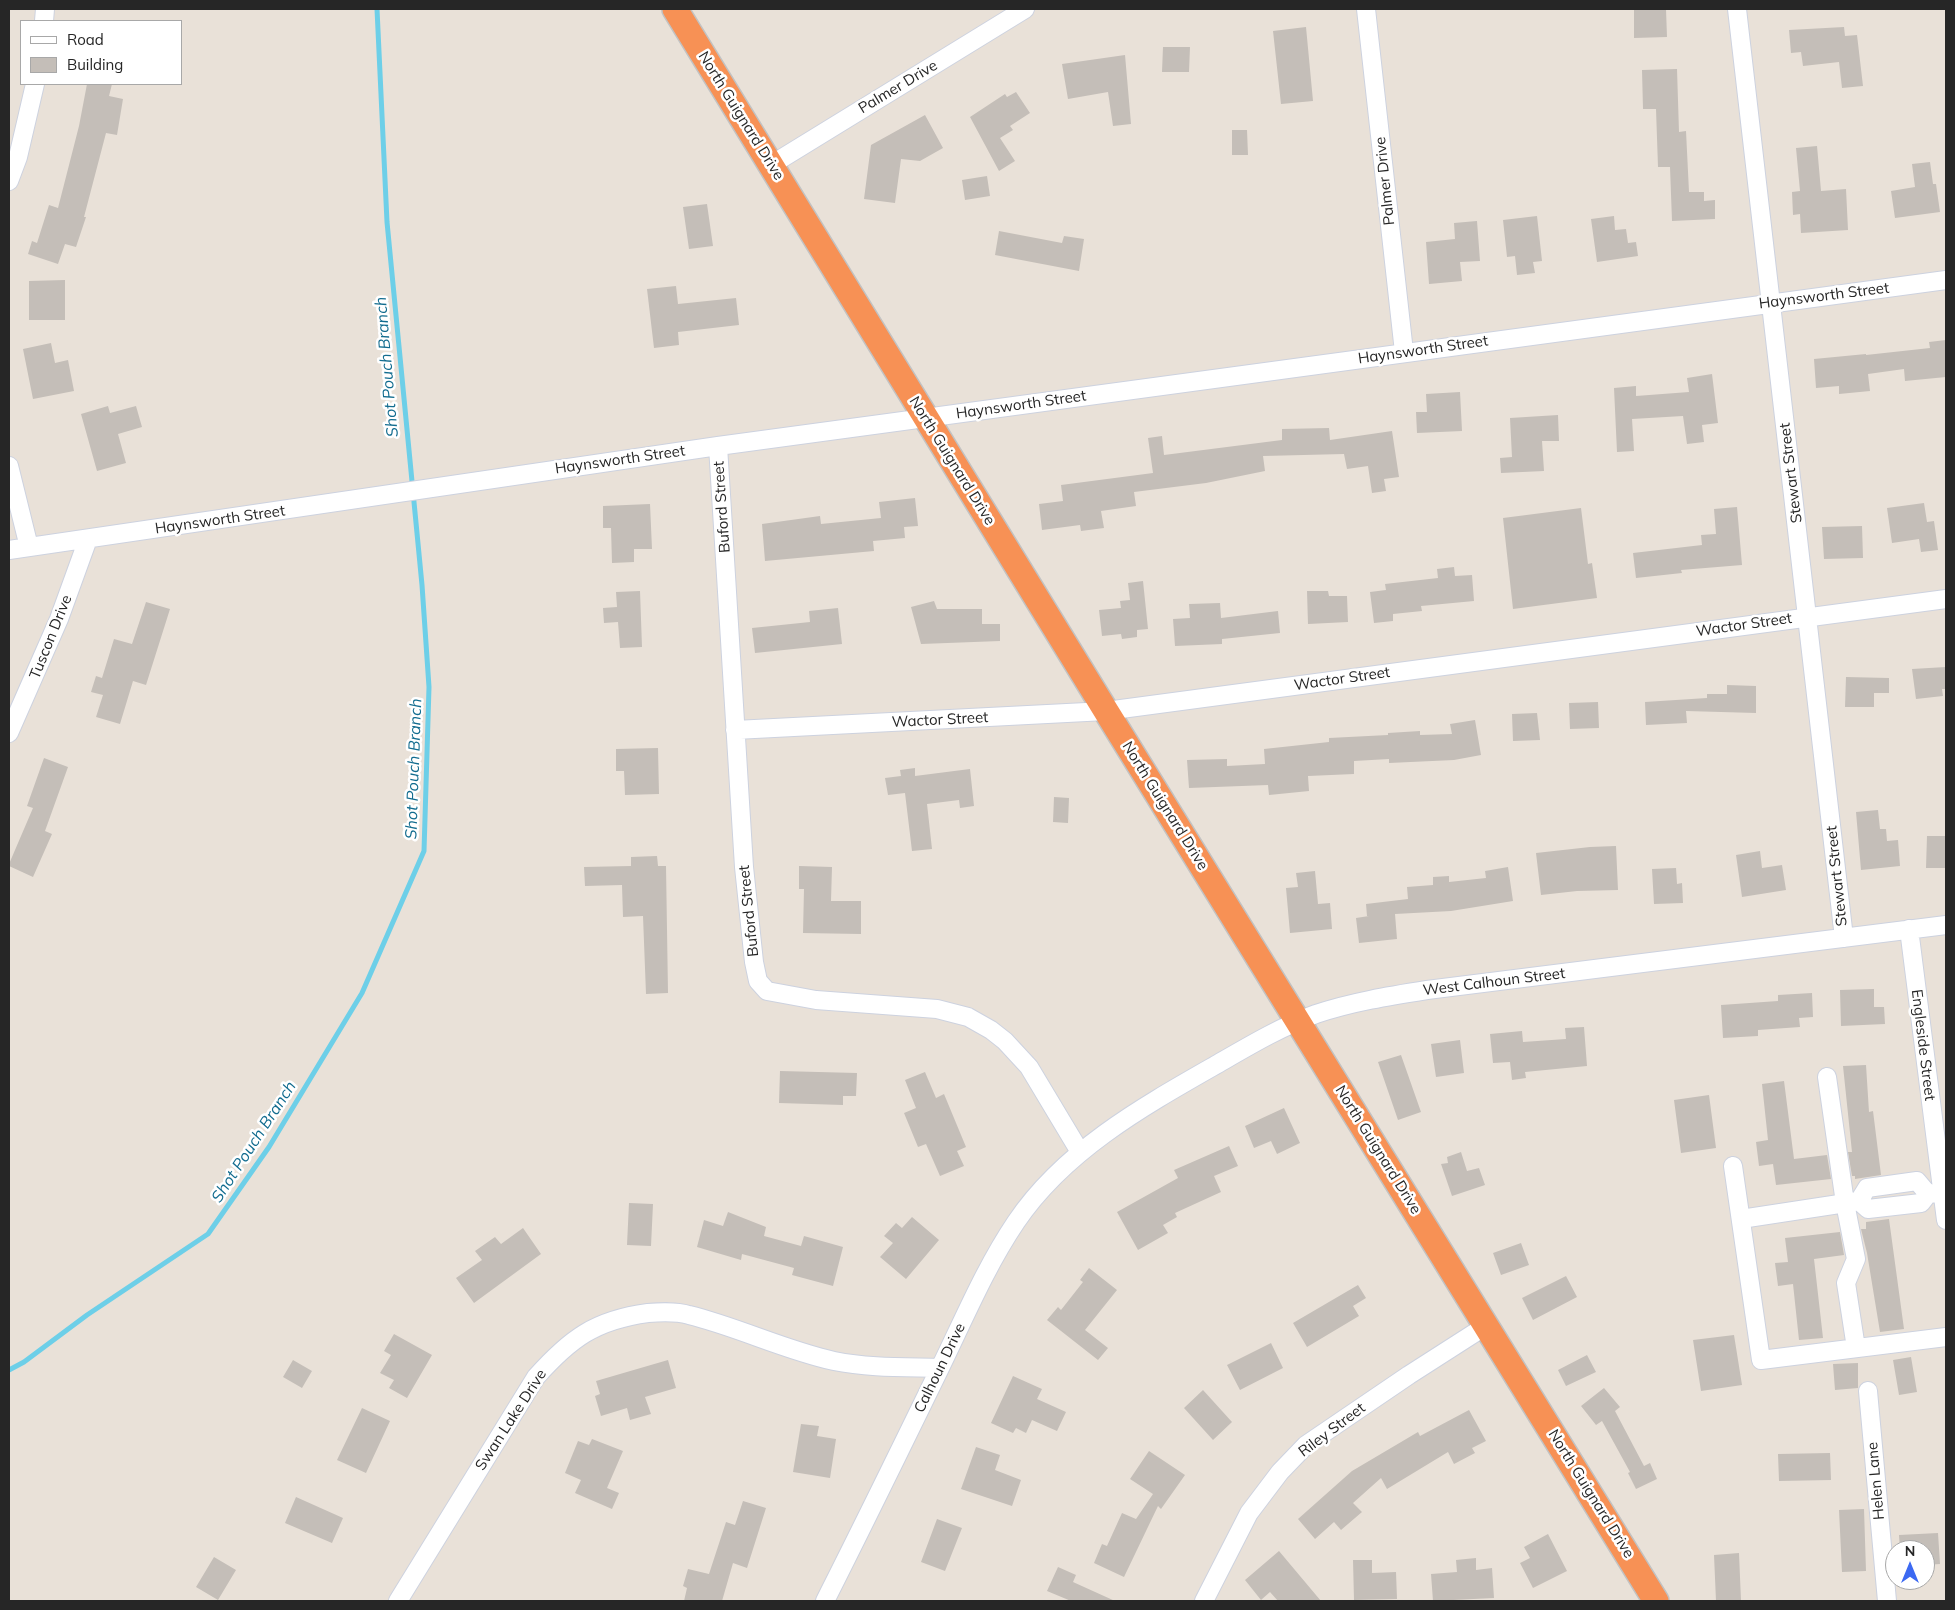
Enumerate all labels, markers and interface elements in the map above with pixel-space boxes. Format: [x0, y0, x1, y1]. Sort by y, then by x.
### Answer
legend [20, 20, 182, 85]
text: Road [67, 30, 104, 49]
street label: North Guignard Drive [694, 48, 788, 184]
text: Building [67, 55, 123, 74]
street label: Palmer Drive [855, 56, 941, 118]
street label: Palmer Drive [1371, 136, 1399, 226]
street label: Haynsworth Street [1758, 279, 1890, 313]
water label: Shot Pouch Branch [371, 296, 403, 438]
street label: Haynsworth Street [1357, 332, 1489, 368]
street label: Haynsworth Street [955, 387, 1087, 423]
street label: North Guignard Drive [905, 393, 999, 529]
street label: Stewart Street [1776, 422, 1806, 524]
street label: Haynsworth Street [554, 442, 686, 478]
street label: Buford Street [710, 460, 734, 554]
street label: Haynsworth Street [154, 502, 286, 538]
street label: Tuscon Drive [26, 592, 76, 682]
street label: Wactor Street [1695, 609, 1793, 641]
street label: Wactor Street [1293, 663, 1391, 695]
water label: Shot Pouch Branch [402, 698, 426, 840]
street label: Wactor Street [891, 708, 989, 732]
street label: North Guignard Drive [1118, 738, 1212, 874]
street label: Stewart Street [1823, 825, 1851, 927]
street label: Buford Street [735, 864, 763, 958]
street label: West Calhoun Street [1422, 964, 1566, 1000]
street label: Engleside Street [1907, 988, 1939, 1102]
water label: Shot Pouch Branch [208, 1078, 300, 1206]
street label: North Guignard Drive [1331, 1082, 1425, 1218]
street label: Calhoun Drive [911, 1320, 969, 1416]
street label: Swan Lake Drive [472, 1366, 550, 1474]
street label: Riley Street [1295, 1399, 1369, 1461]
street label: North Guignard Drive [1544, 1426, 1638, 1562]
street label: Helen Lane [1864, 1441, 1888, 1521]
north arrow [1885, 1540, 1935, 1590]
text: N [1905, 1542, 1915, 1560]

